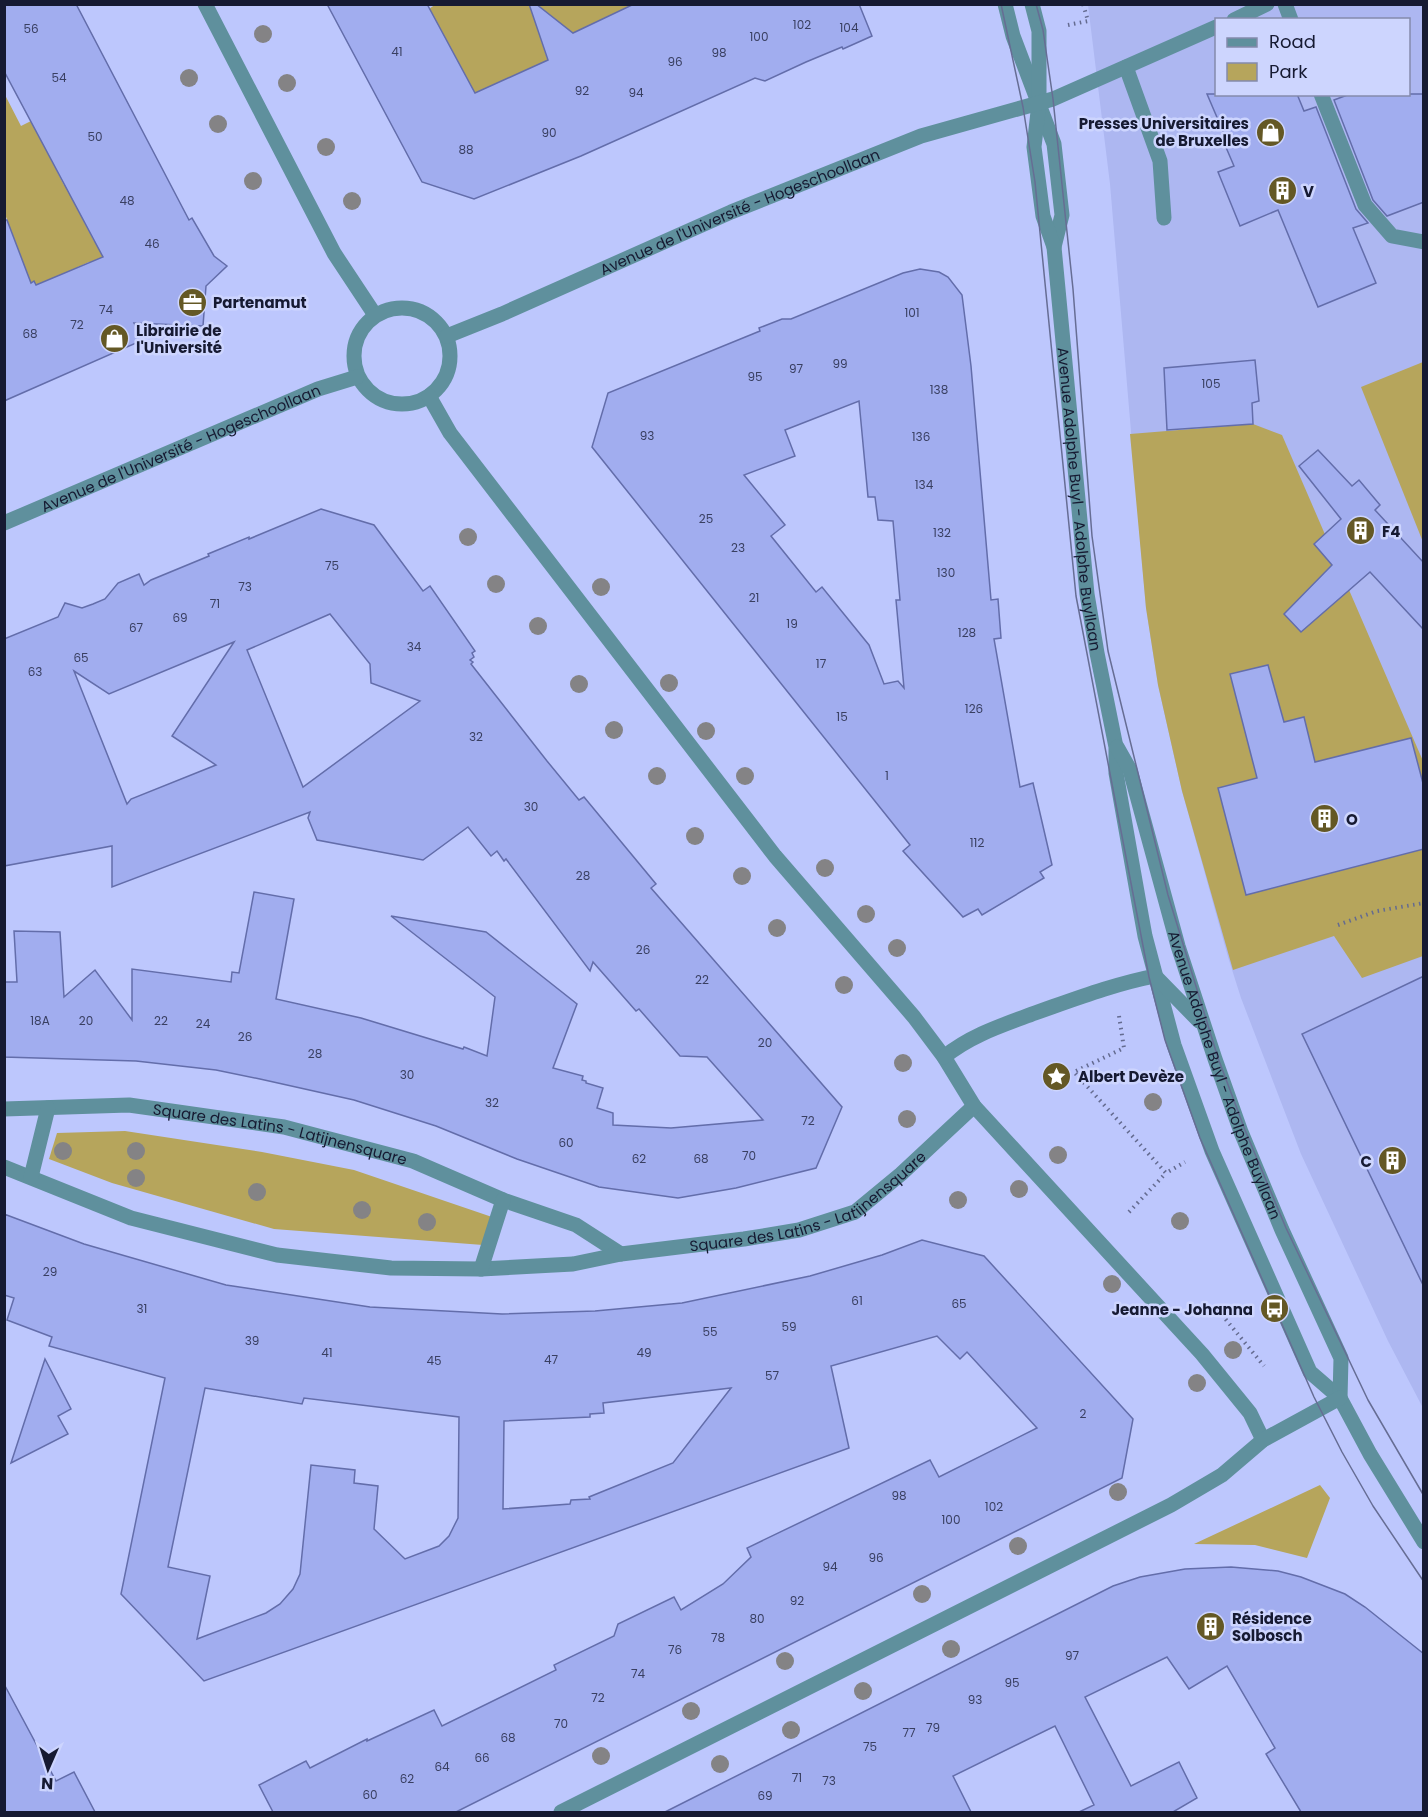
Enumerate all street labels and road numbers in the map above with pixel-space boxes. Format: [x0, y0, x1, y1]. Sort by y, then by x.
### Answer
street label: Avenue de l'Université - Hogeschoollaan [596, 143, 883, 280]
street label: Avenue Adolphe Buyl - Adolphe Buyllaan [1053, 346, 1107, 652]
street label: Avenue de l'Université - Hogeschoollaan [38, 379, 324, 517]
street label: Avenue Adolphe Buyl - Adolphe Buyllaan [1164, 928, 1287, 1222]
street label: Square des Latins - Latijnensquare [152, 1098, 409, 1170]
street label: Square des Latins - Latijnensquare [688, 1146, 930, 1256]

